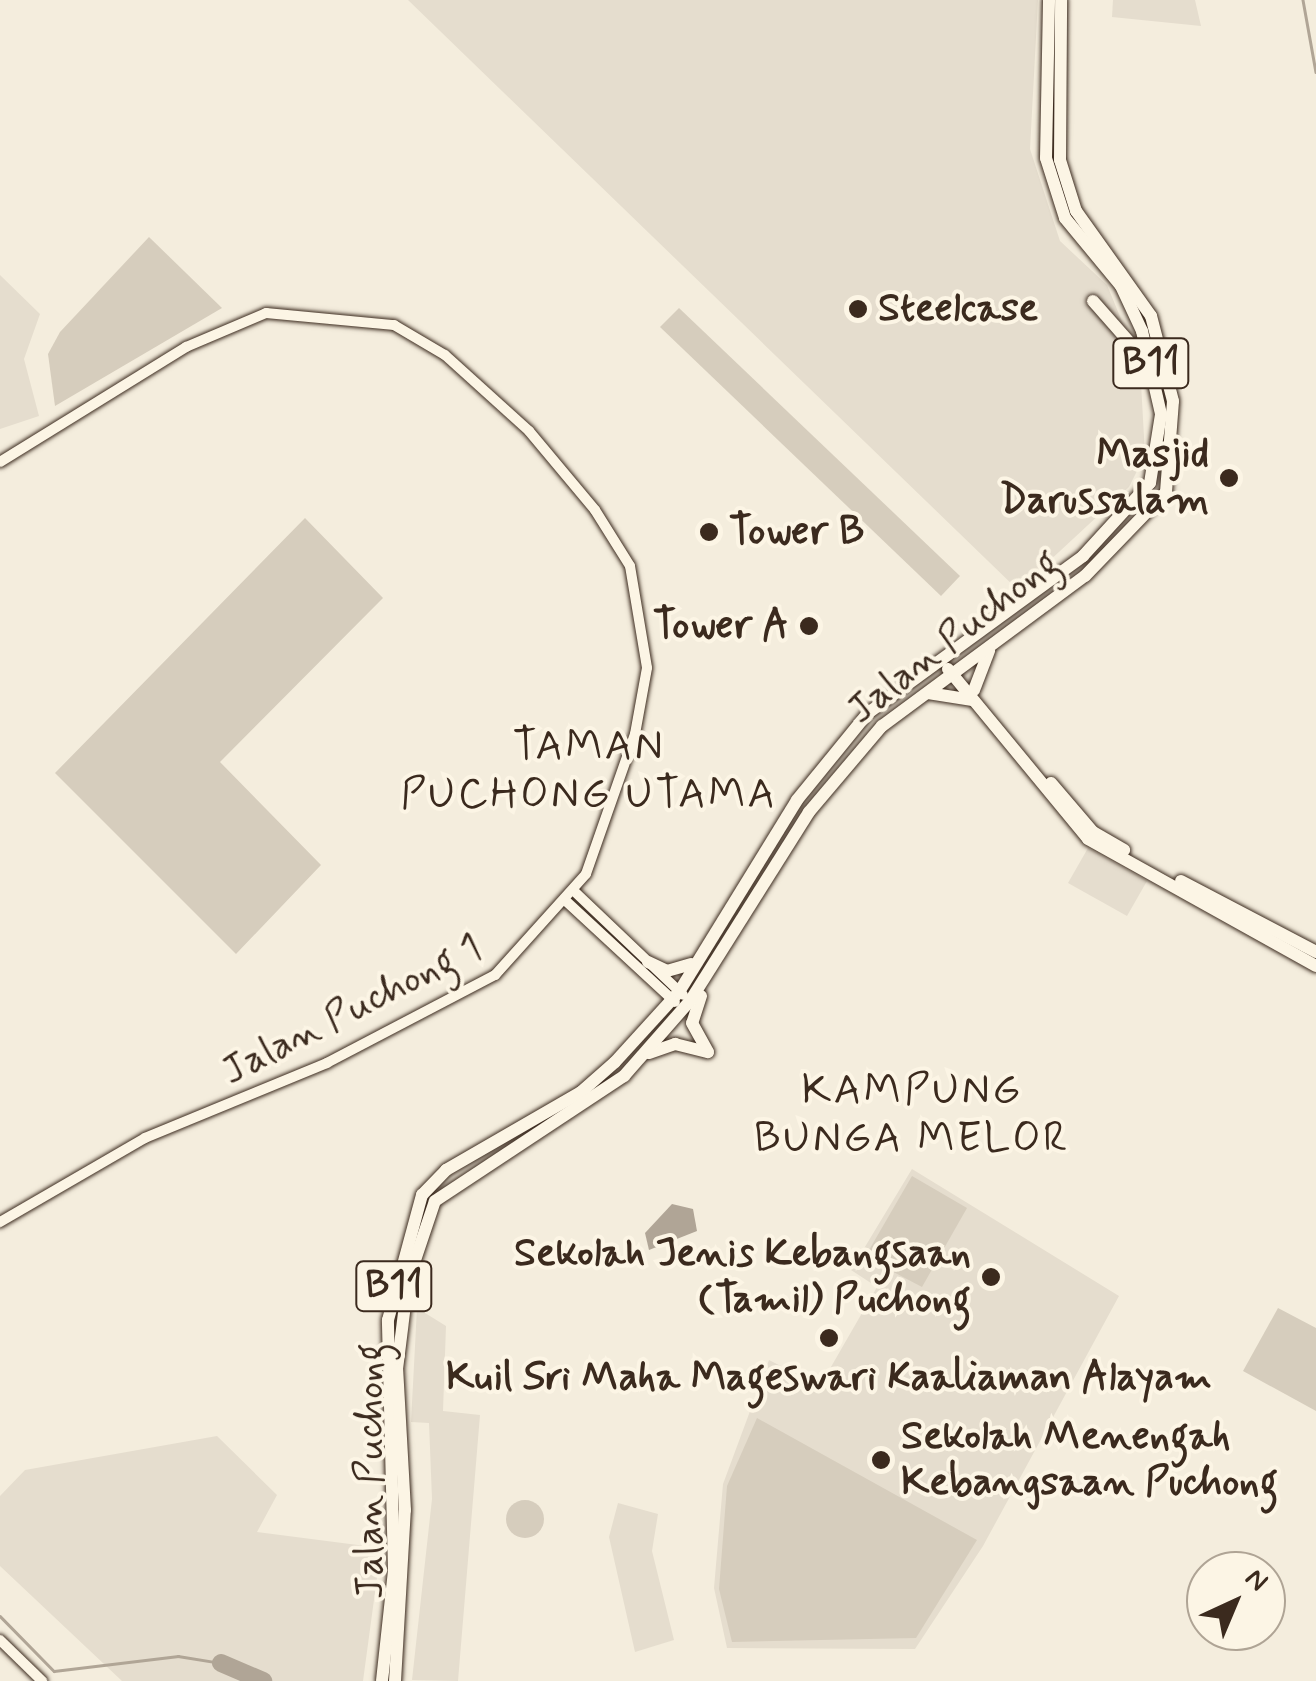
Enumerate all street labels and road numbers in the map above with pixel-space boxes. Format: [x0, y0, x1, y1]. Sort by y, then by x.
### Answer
road number: B11 [1111, 330, 1191, 396]
street label: Jalan Puchong [840, 540, 1068, 734]
street label: Jalan Puchong 1 [216, 925, 488, 1095]
road number: B11 [354, 1253, 434, 1319]
street label: Jalan Puchong [347, 1345, 395, 1597]

